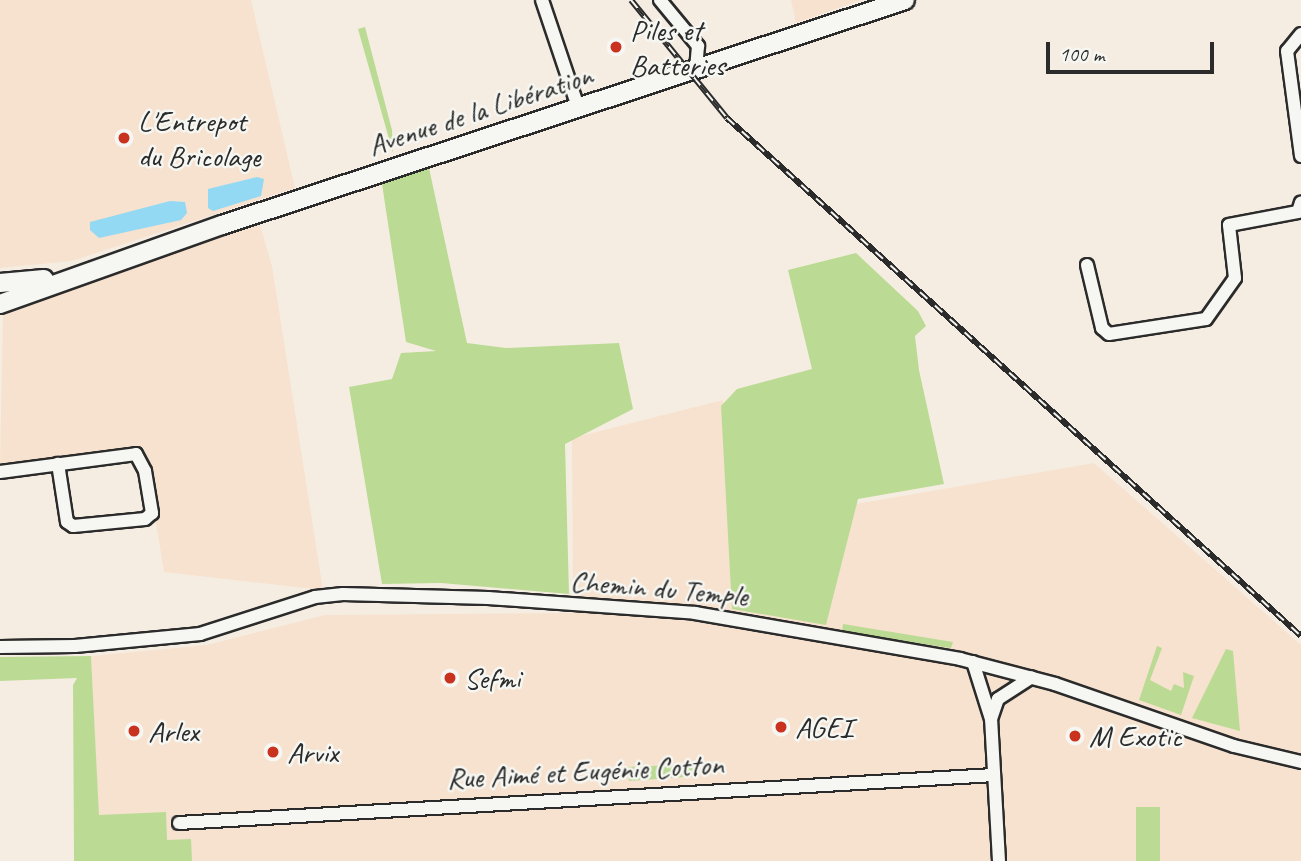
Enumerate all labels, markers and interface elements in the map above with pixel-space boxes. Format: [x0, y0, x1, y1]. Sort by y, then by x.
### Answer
place label: Piles et Batteries [630, 12, 725, 82]
scale bar [1049, 28, 1217, 72]
marker: Piles et Batteries [608, 39, 624, 55]
text: 100 m [1059, 41, 1104, 67]
street label: Avenue de la Libération [363, 57, 597, 163]
place label: L'Entrepot du Bricolage [138, 103, 259, 174]
marker: L'Entrepot du Bricolage [116, 130, 132, 146]
street label: Chemin du Temple [570, 562, 748, 614]
place label: Sefmi [464, 660, 520, 696]
marker: Sefmi [442, 670, 458, 686]
place label: AGEI [795, 709, 852, 745]
place label: Arlex [148, 713, 199, 749]
place label: M Exotic [1089, 718, 1182, 754]
marker: AGEI [773, 719, 789, 735]
marker: Arlex [126, 723, 142, 739]
marker: M Exotic [1067, 728, 1083, 744]
place label: Arvix [287, 734, 338, 770]
marker: Arvix [265, 744, 281, 760]
street label: Rue Aimé et Eugénie Cotton [446, 746, 724, 796]

